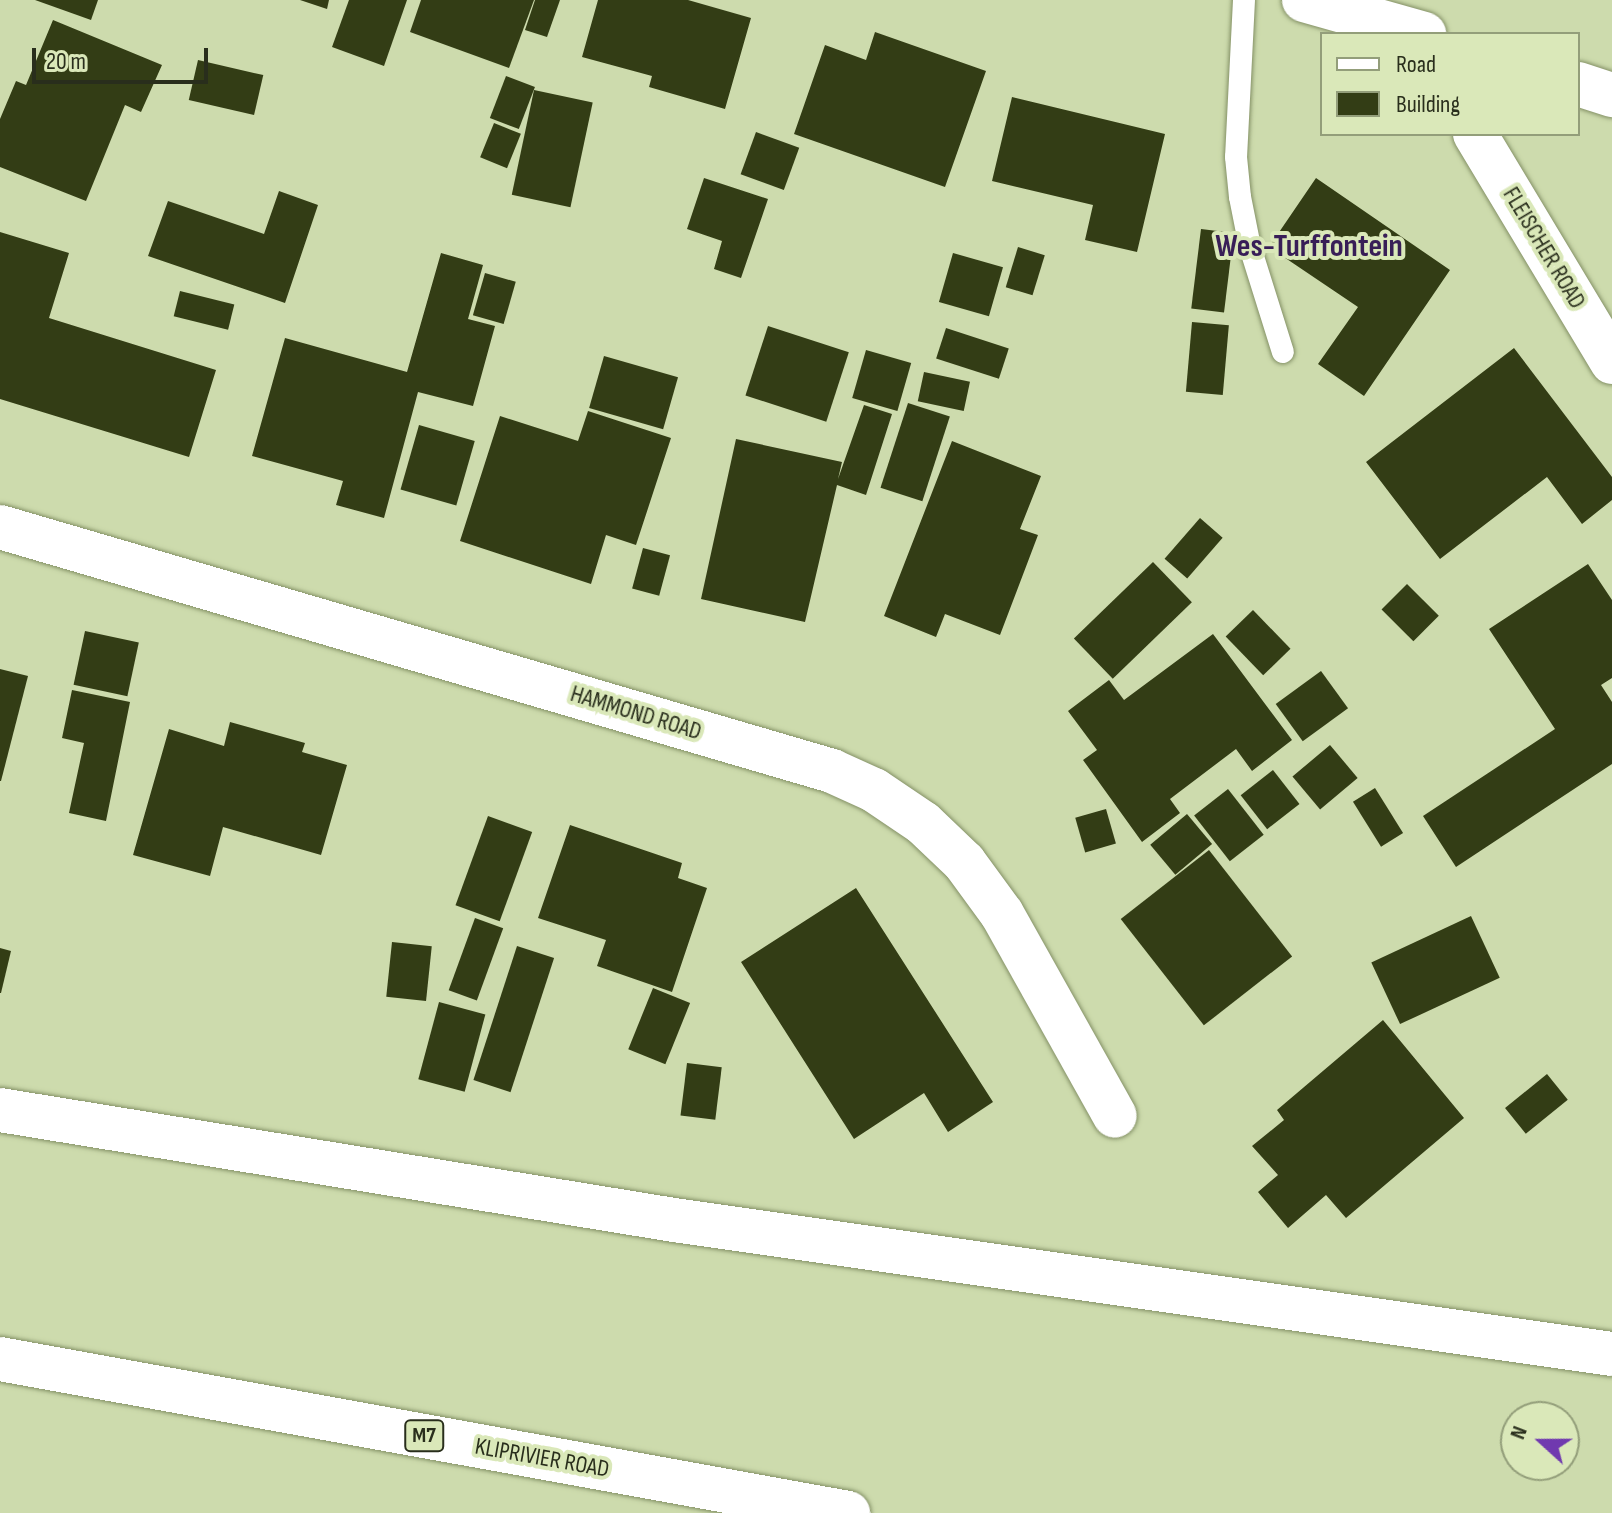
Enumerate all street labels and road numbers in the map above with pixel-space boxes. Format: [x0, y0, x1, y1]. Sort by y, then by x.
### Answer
street label: FLEISCHER ROAD [1496, 182, 1592, 314]
street label: HAMMOND ROAD [567, 679, 705, 747]
road number: M7 [404, 1418, 444, 1454]
street label: KLIPRIVIER ROAD [473, 1432, 611, 1484]

